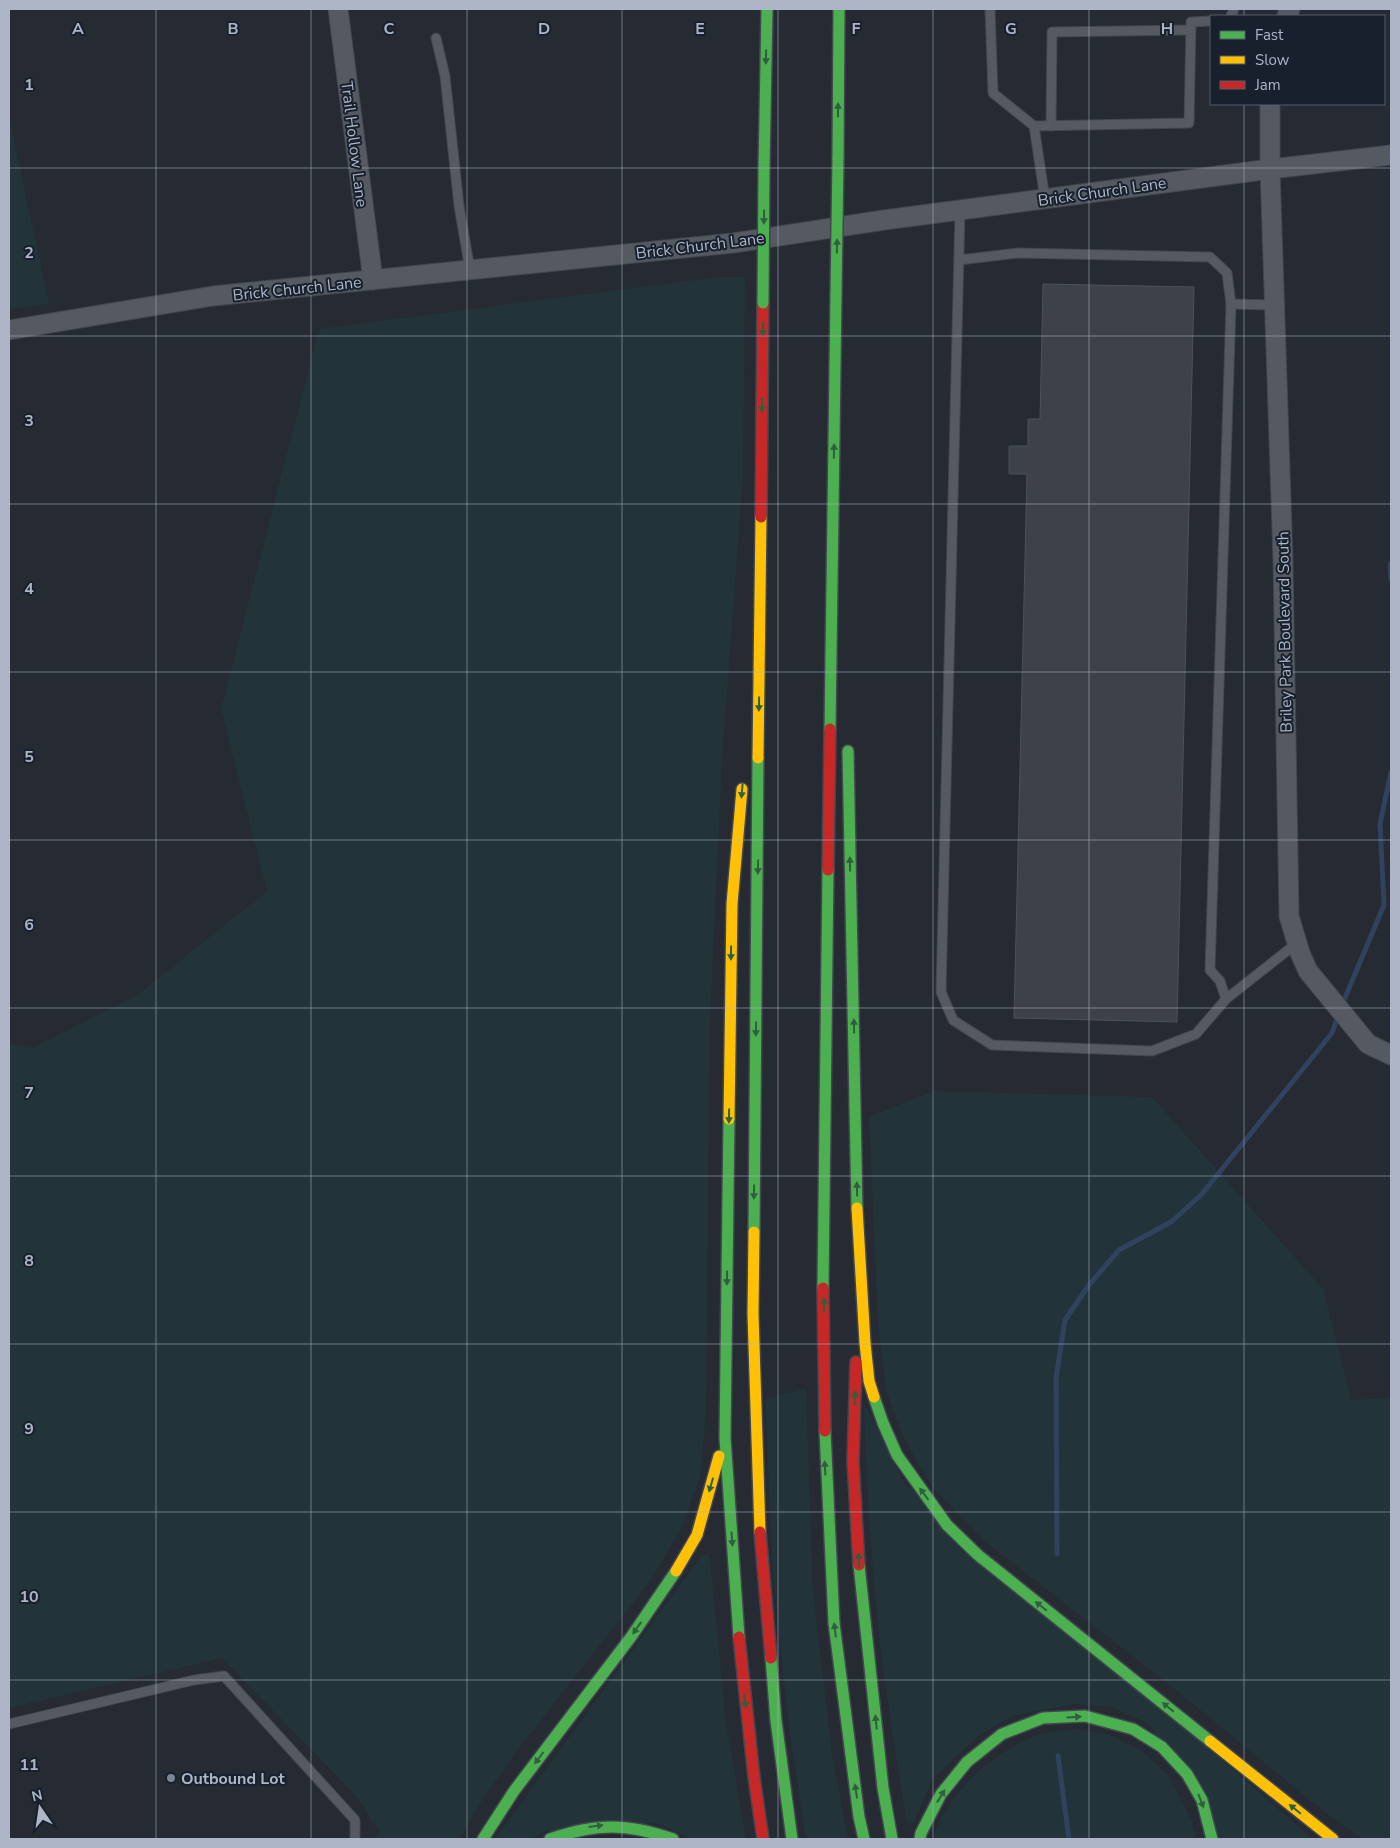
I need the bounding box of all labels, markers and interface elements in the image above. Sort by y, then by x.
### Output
legend [1210,15,1385,105]
text: A [72,18,84,40]
text: B [227,18,239,40]
text: C [384,18,395,40]
text: D [538,18,550,40]
text: E [695,18,705,40]
text: F [852,18,861,40]
text: G [1005,18,1017,40]
text: H [1161,18,1173,40]
text: Fast [1255,25,1284,45]
one-way arrow [762,50,770,66]
text: Slow [1255,50,1290,70]
text: 1 [24,74,34,96]
text: Jam [1254,75,1281,95]
street label: Trail Hollow Lane [335,80,373,208]
one-way arrow [834,102,842,118]
street label: Brick Church Lane [1036,172,1168,212]
one-way arrow [760,210,768,226]
street label: Brick Church Lane [634,227,766,265]
one-way arrow [833,237,841,253]
text: 2 [24,242,34,264]
street label: Brick Church Lane [231,271,363,307]
one-way arrow [759,321,767,337]
one-way arrow [758,397,766,413]
text: 3 [24,410,34,432]
one-way arrow [830,442,838,458]
street label: Briley Park Boulevard South [1272,531,1298,733]
text: 4 [24,578,34,600]
one-way arrow [755,697,763,713]
text: 5 [24,746,34,768]
one-way arrow [737,783,745,799]
one-way arrow [846,856,854,872]
one-way arrow [754,859,762,875]
text: 6 [24,914,34,936]
one-way arrow [727,945,735,961]
one-way arrow [849,1018,857,1034]
one-way arrow [752,1022,760,1038]
text: 7 [24,1082,34,1104]
one-way arrow [725,1108,733,1124]
one-way arrow [853,1181,861,1197]
one-way arrow [750,1184,758,1200]
text: 8 [24,1250,34,1272]
one-way arrow [723,1270,731,1286]
one-way arrow [820,1297,828,1313]
one-way arrow [851,1390,859,1406]
text: 9 [24,1418,34,1440]
one-way arrow [821,1460,829,1476]
one-way arrow [707,1477,715,1493]
one-way arrow [918,1488,929,1501]
one-way arrow [728,1531,736,1547]
one-way arrow [855,1552,863,1568]
text: 10 [19,1586,39,1608]
one-way arrow [1035,1600,1048,1611]
one-way arrow [632,1621,642,1635]
one-way arrow [830,1622,838,1638]
one-way arrow [741,1693,749,1709]
one-way arrow [1162,1702,1175,1713]
one-way arrow [1066,1712,1082,1720]
one-way arrow [872,1713,880,1729]
one-way arrow [534,1751,545,1764]
text: 11 [19,1754,39,1776]
place label: Outbound Lot [181,1768,285,1790]
marker: Outbound Lot [165,1772,177,1784]
north arrow [15,1783,65,1833]
one-way arrow [852,1783,860,1799]
text: N [30,1785,44,1806]
one-way arrow [937,1789,946,1802]
one-way arrow [1197,1794,1205,1809]
one-way arrow [1289,1803,1302,1814]
one-way arrow [589,1822,605,1830]

